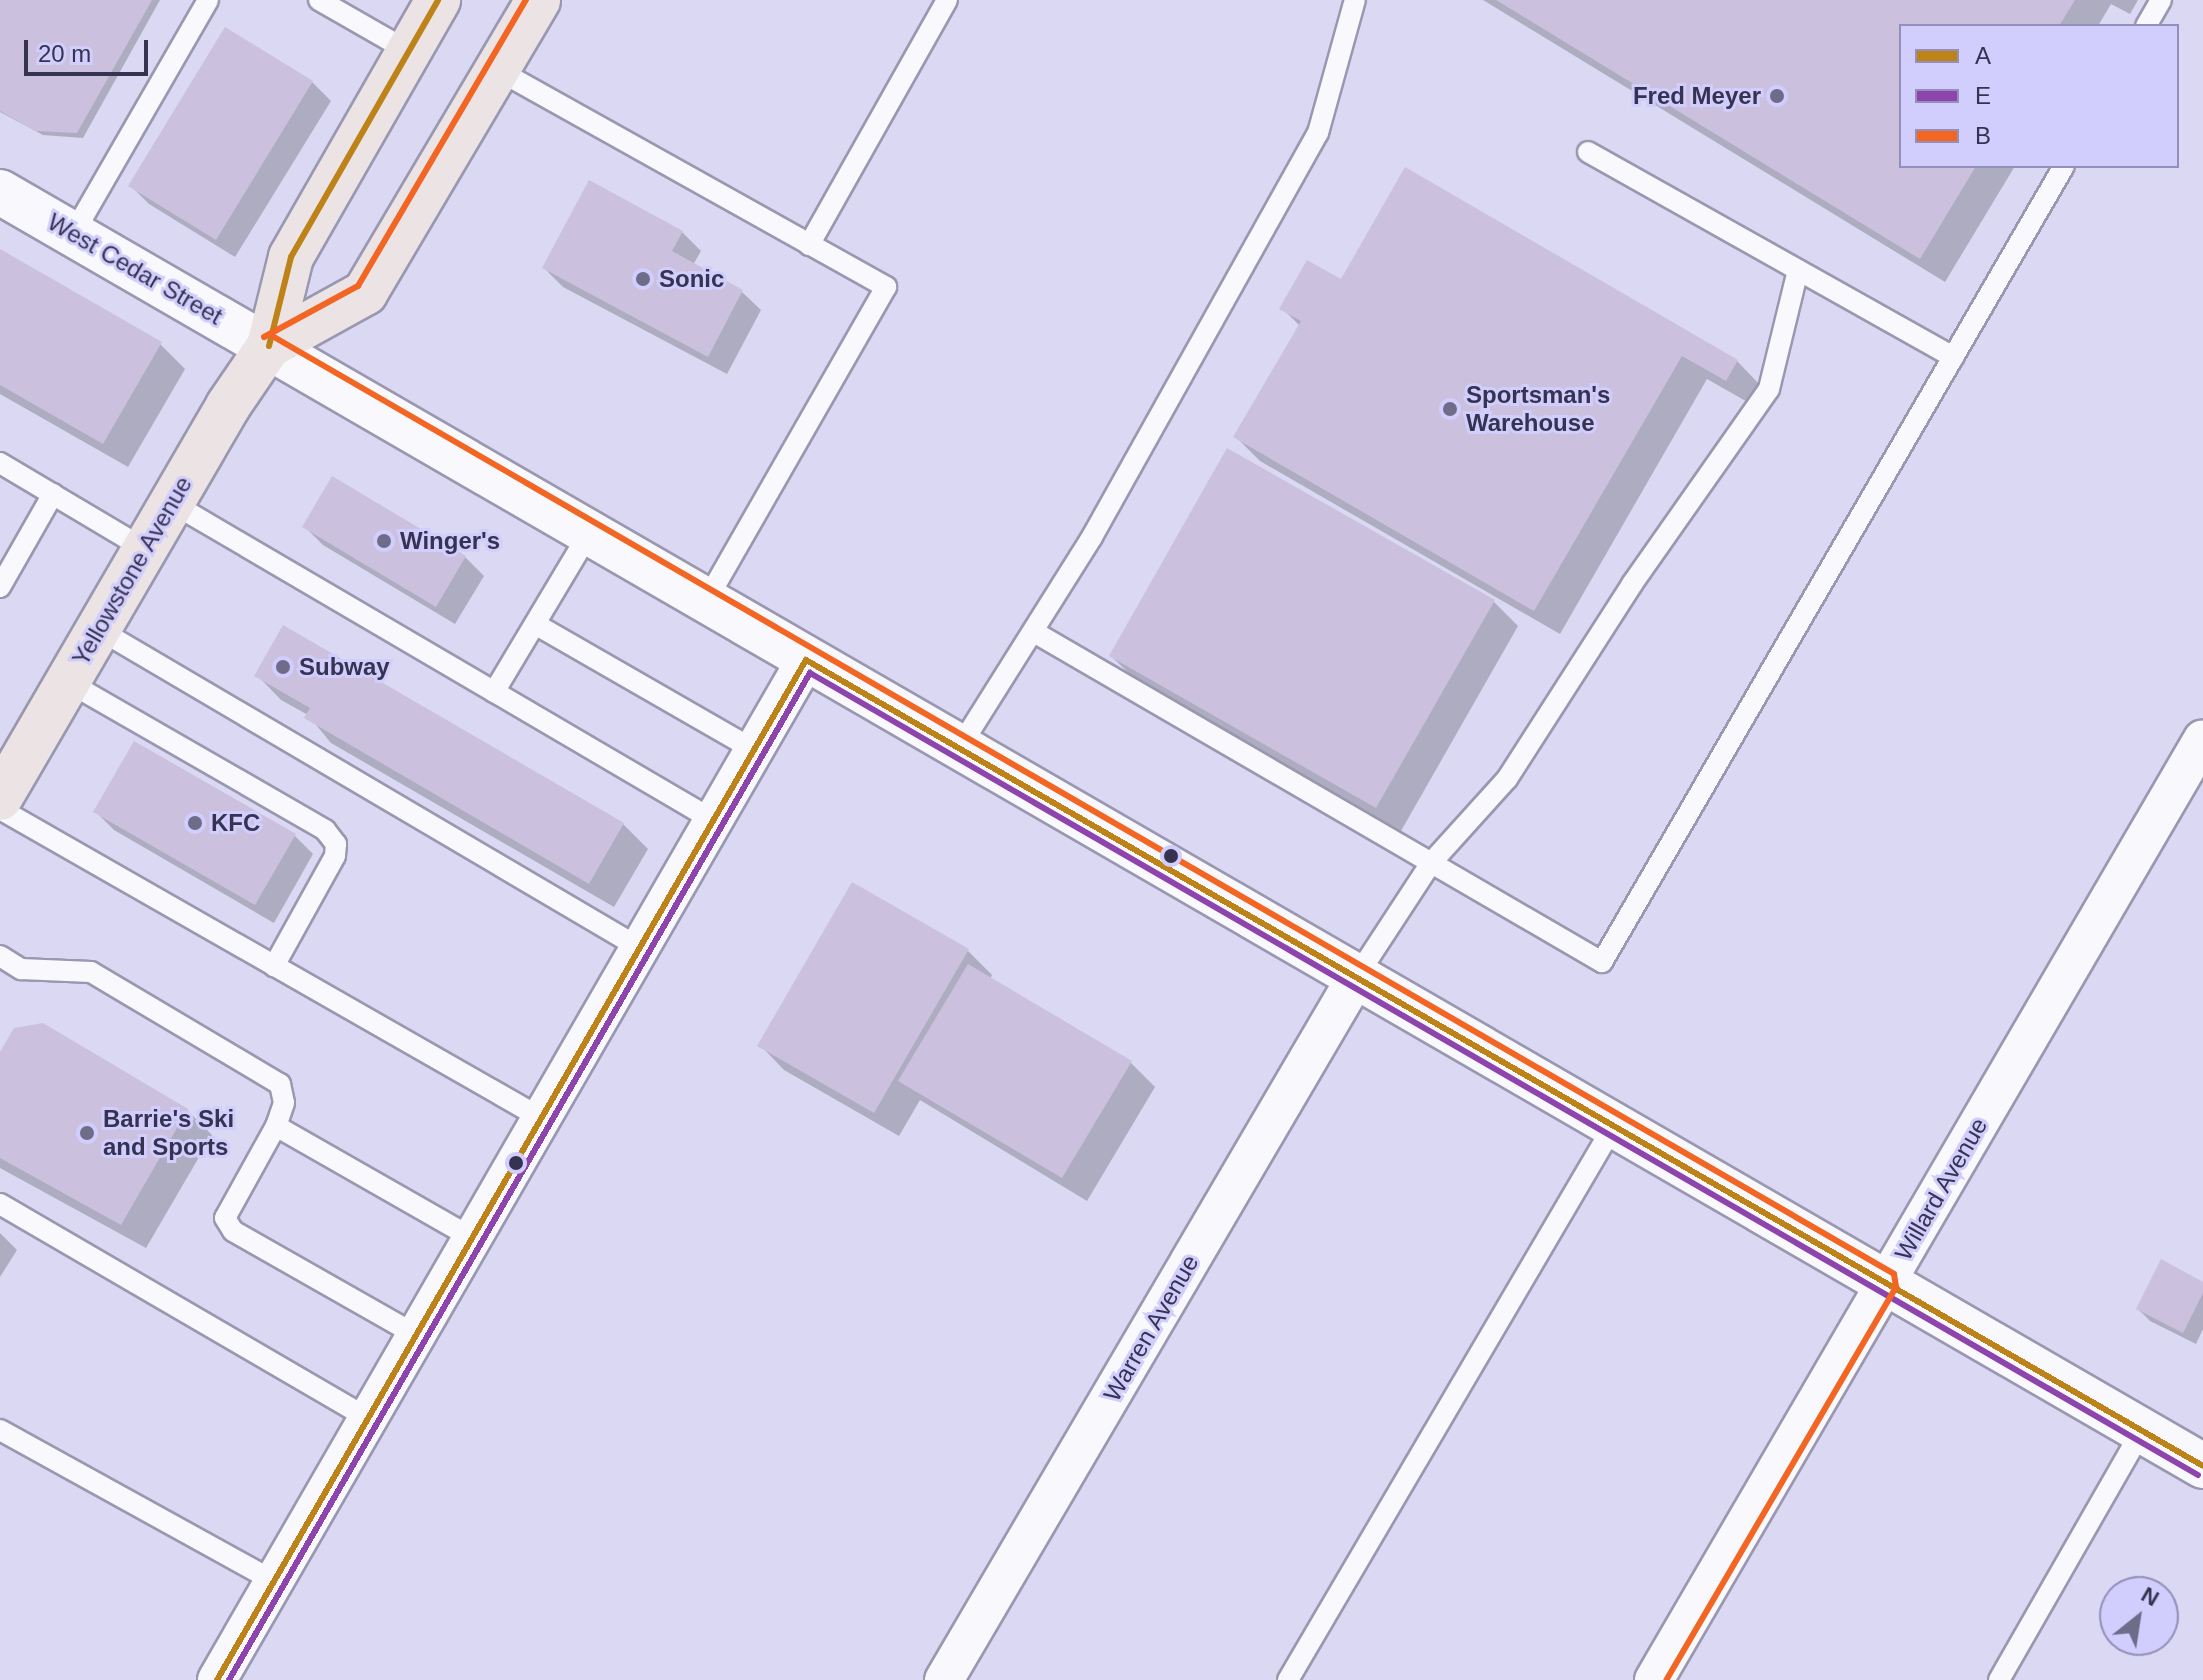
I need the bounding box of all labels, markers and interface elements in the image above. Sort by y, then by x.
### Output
scale bar [28,24,152,74]
legend [1899,24,2179,168]
text: 20 m [38,40,91,67]
text: A [1975,42,1991,69]
place label: Fred Meyer [1633,82,1761,110]
text: E [1975,82,1991,109]
marker: Fred Meyer [1768,87,1786,105]
text: B [1975,122,1991,149]
street label: West Cedar Street [43,207,227,331]
place label: Sonic [659,265,724,293]
marker: Sonic [634,270,652,288]
place label: Sportsman's Warehouse [1466,381,1610,437]
marker: Sportsman's Warehouse [1441,400,1459,418]
street label: Yellowstone Avenue [66,471,198,671]
place label: Winger's [400,527,500,555]
marker: Winger's [375,532,393,550]
place label: Subway [299,653,390,681]
marker: Subway [274,658,292,676]
place label: KFC [211,809,260,837]
marker: KFC [186,814,204,832]
unlabelled marker [1163,848,1179,864]
place label: Barrie's Ski and Sports [103,1105,234,1161]
street label: Willard Avenue [1888,1112,1994,1266]
marker: Barrie's Ski and Sports [78,1124,96,1142]
unlabelled marker [508,1155,524,1171]
street label: Warren Avenue [1097,1249,1205,1407]
north arrow [2099,1576,2179,1656]
text: N [2137,1582,2163,1611]

